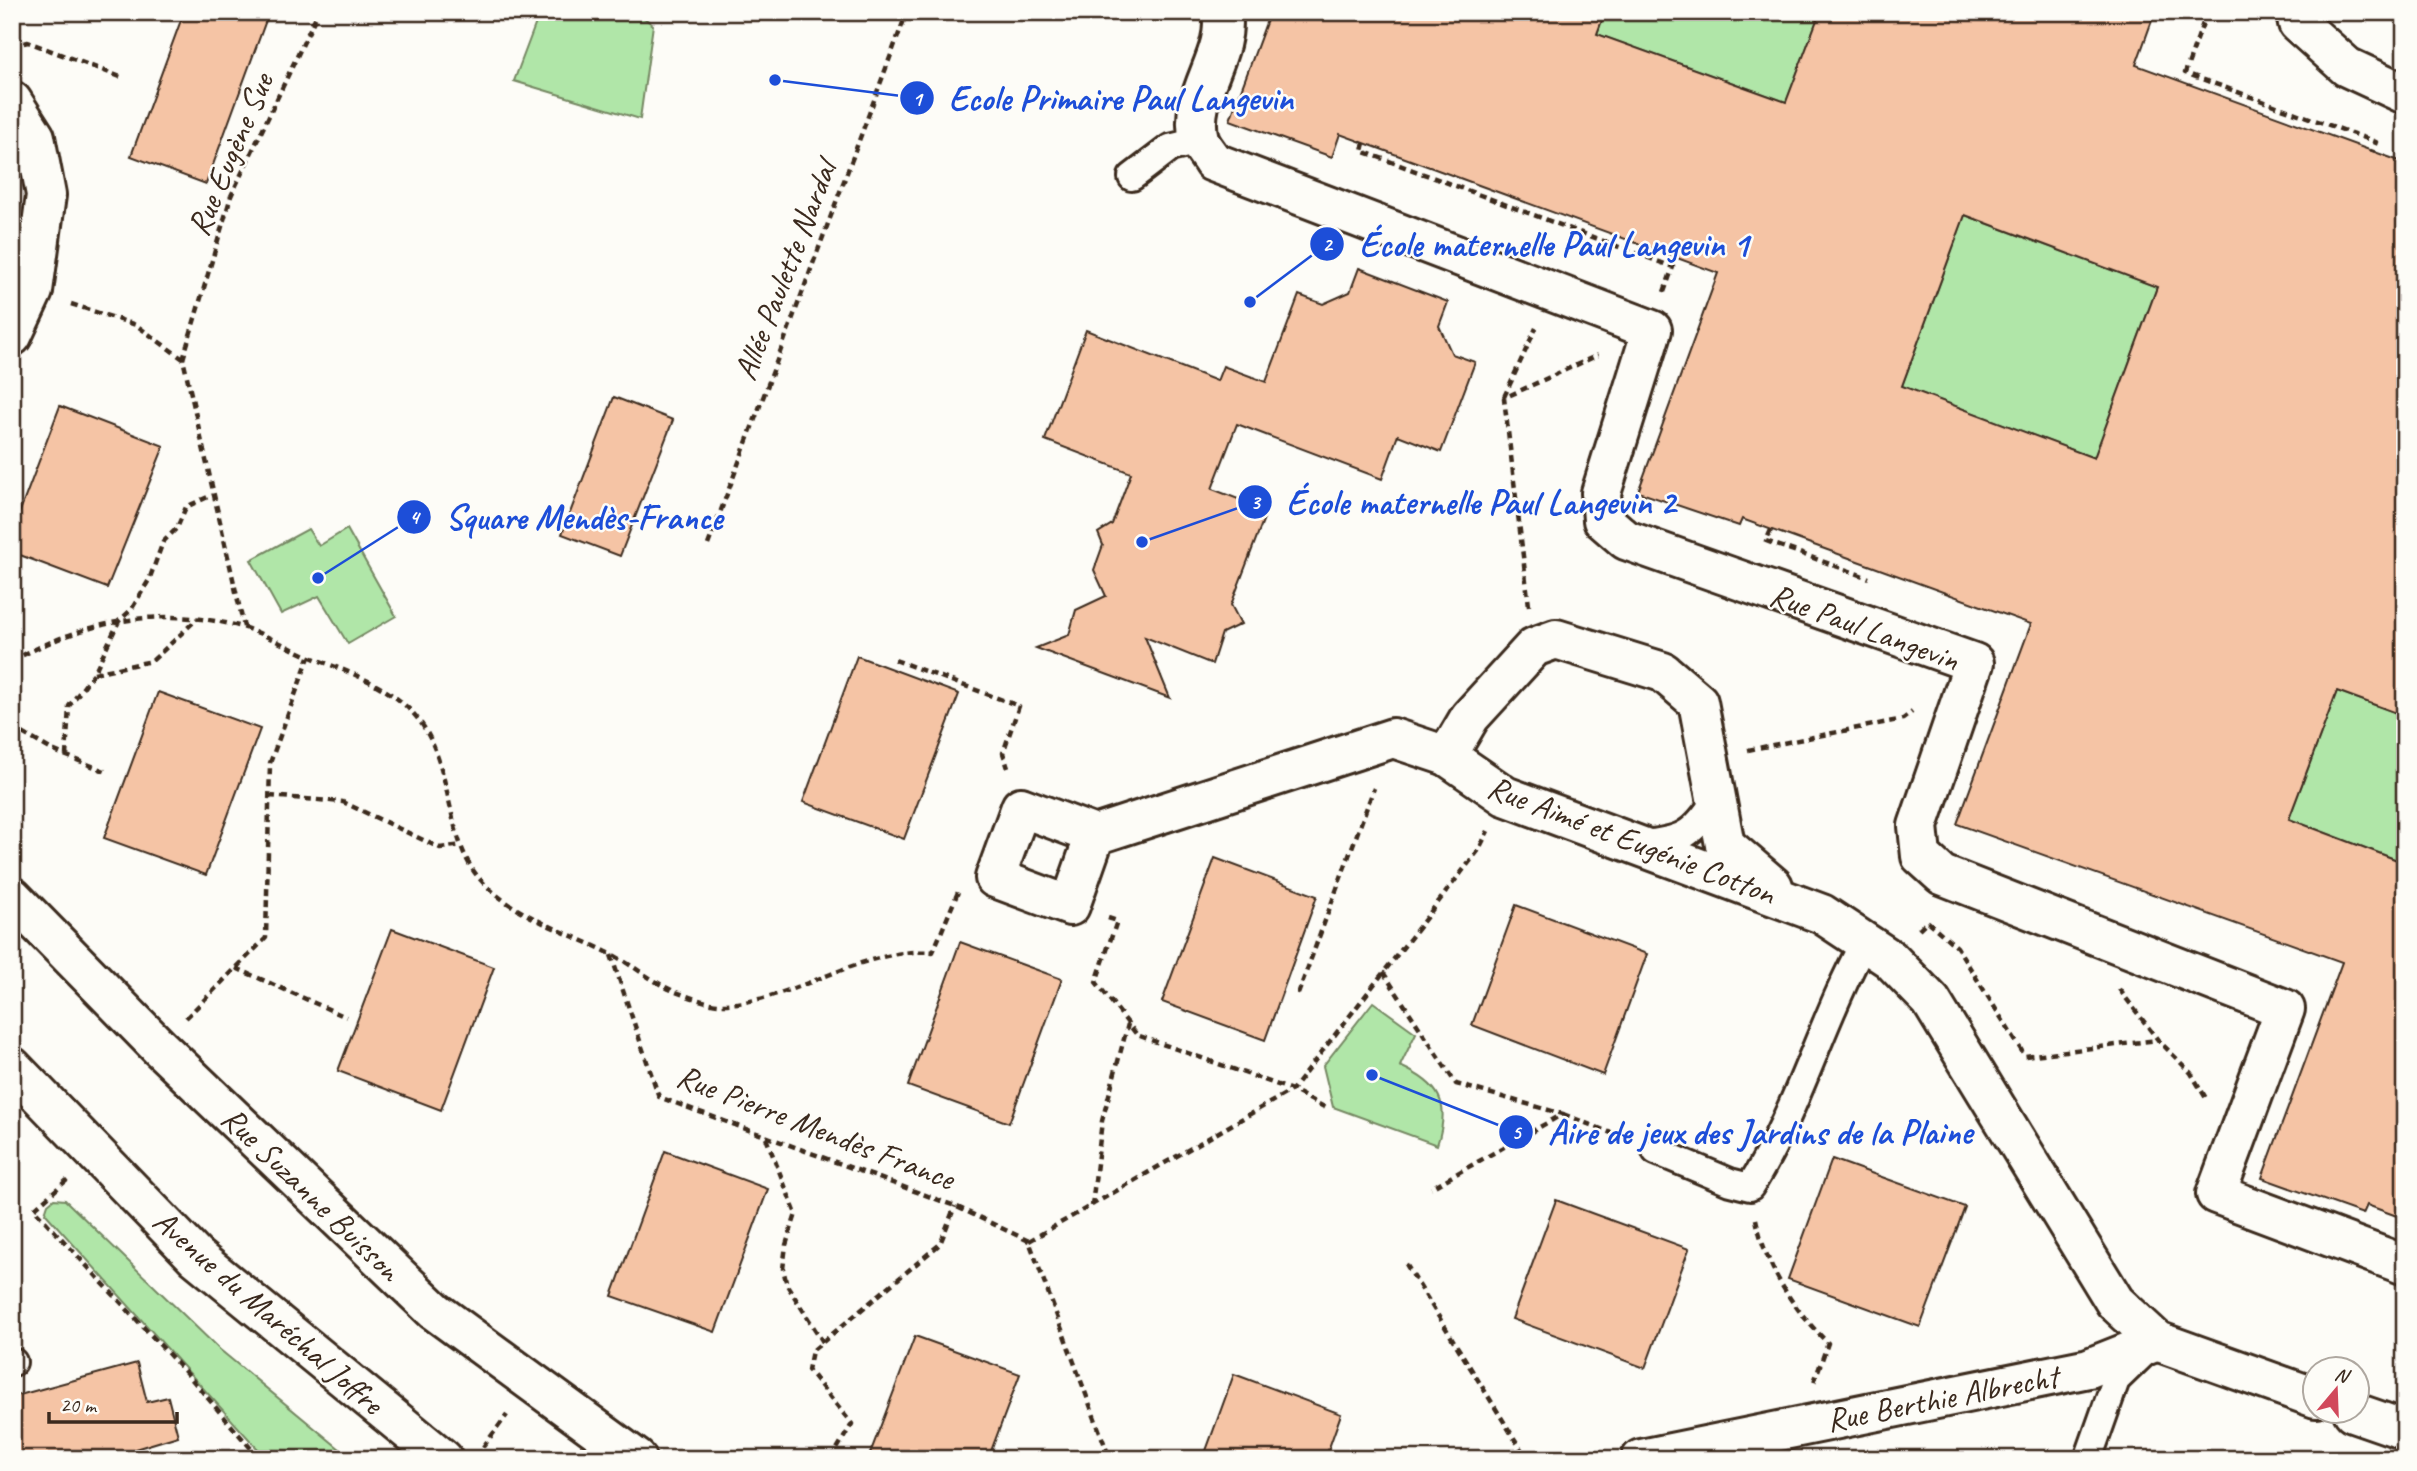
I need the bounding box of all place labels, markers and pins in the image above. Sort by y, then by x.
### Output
callout: Ecole Primaire Paul Langevin [899,70,1308,126]
callout: École maternelle Paul Langevin 1 [1310,216,1763,272]
callout: École maternelle Paul Langevin 2 [1237,474,1691,530]
callout: Square Mendès-France [396,489,736,545]
callout: Aire de jeux des Jardins de la Plaine [1499,1104,1987,1160]

